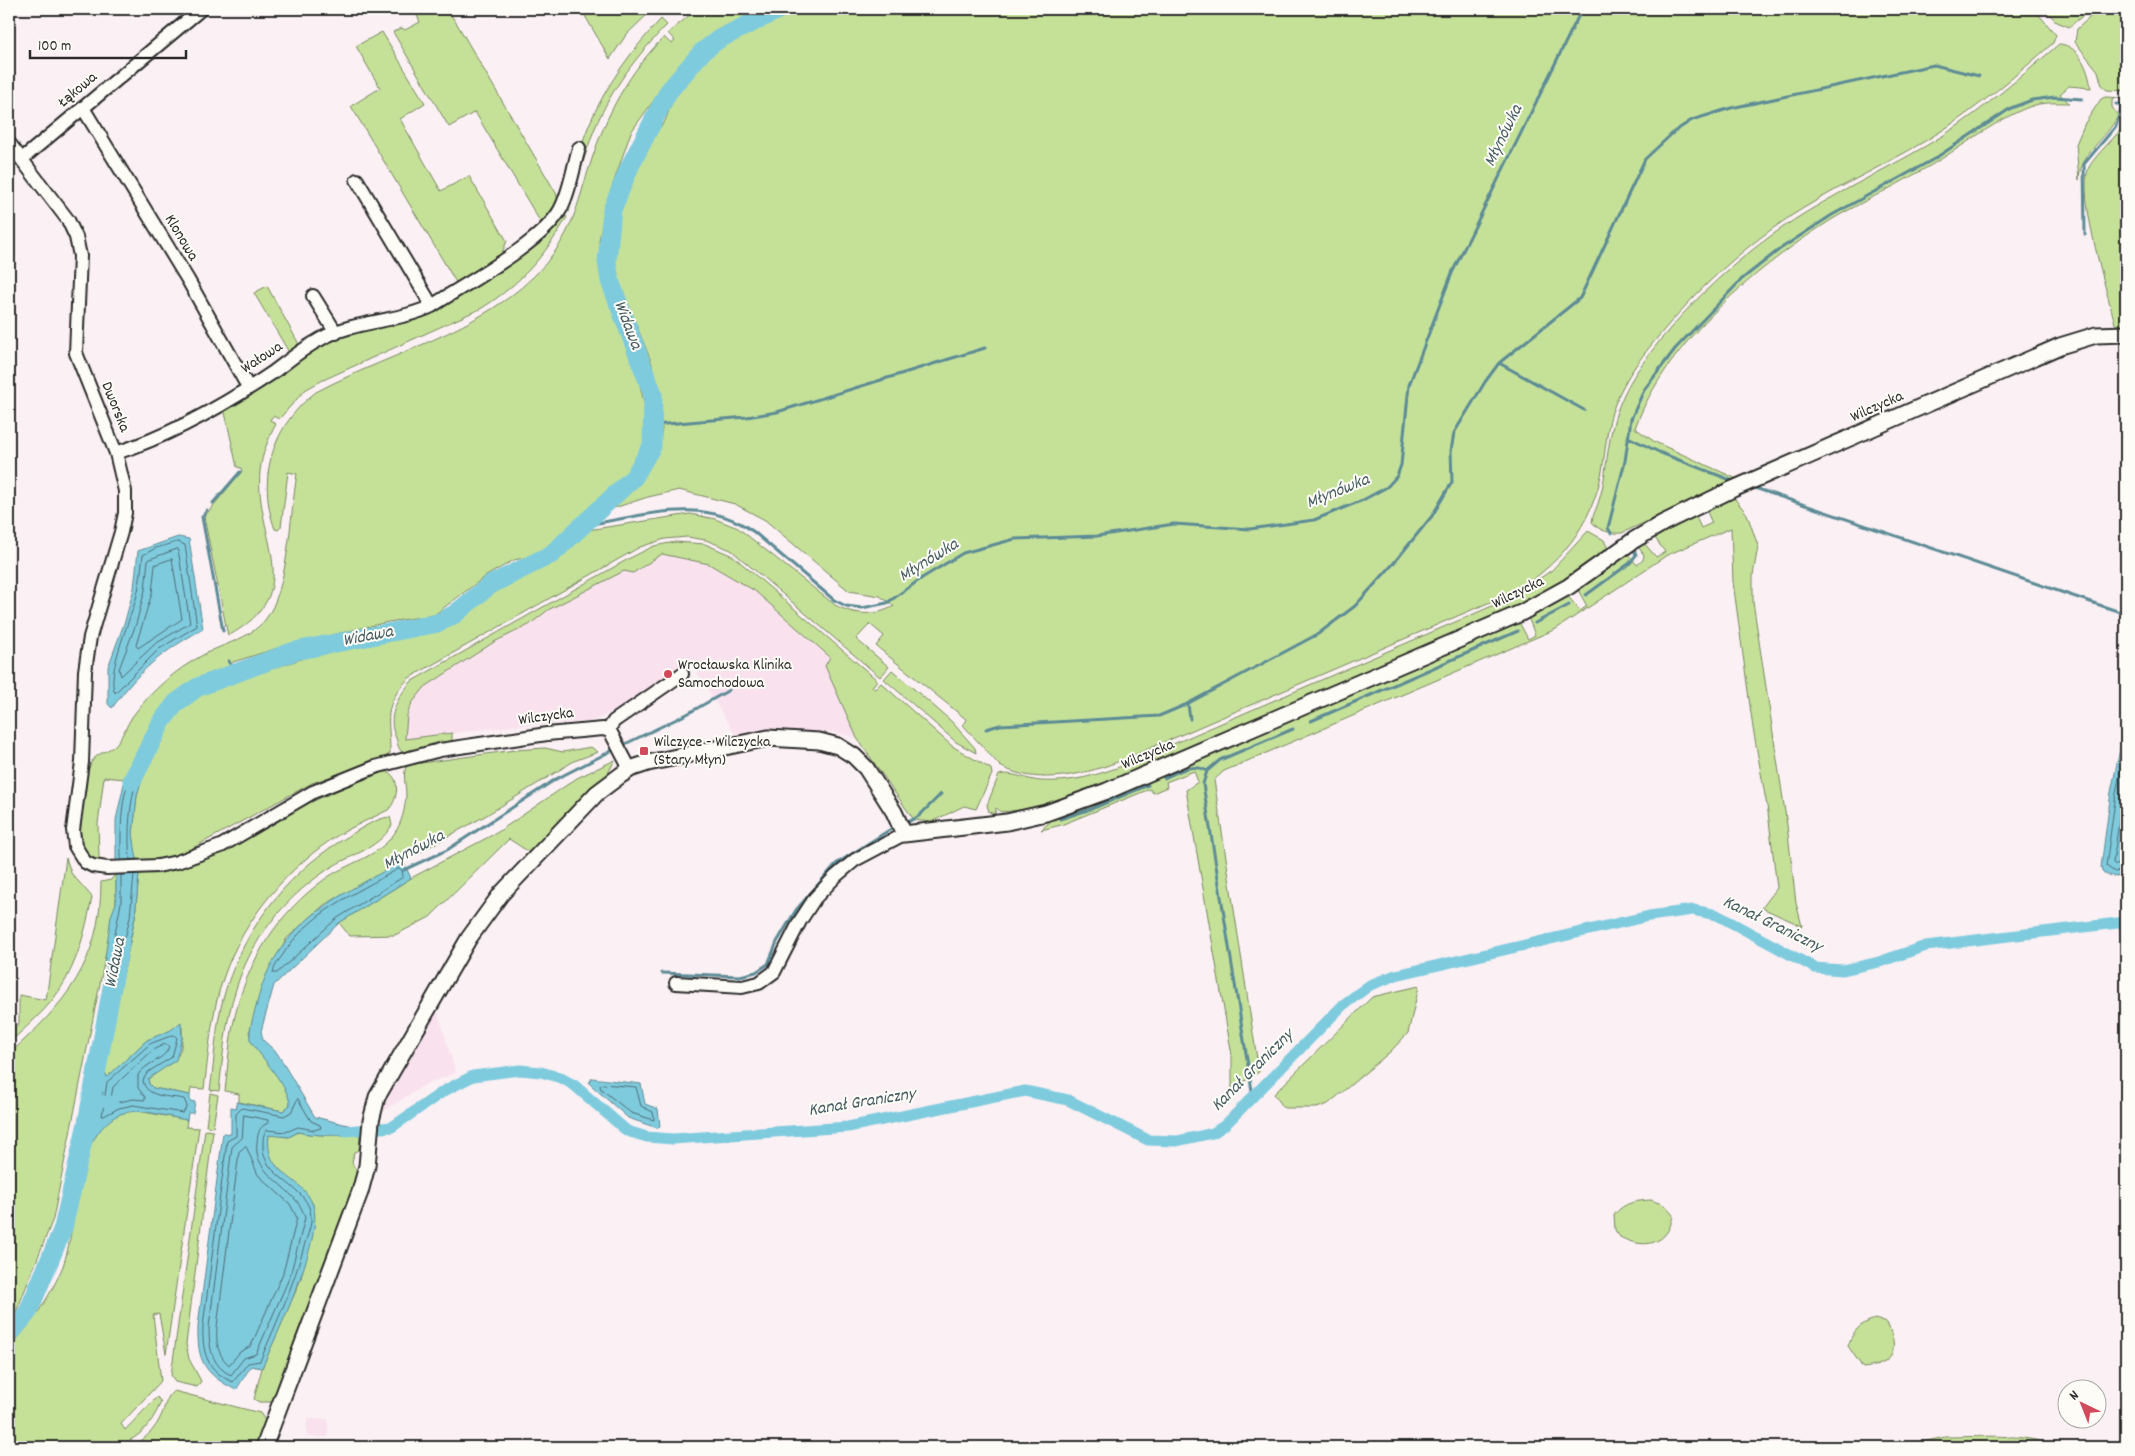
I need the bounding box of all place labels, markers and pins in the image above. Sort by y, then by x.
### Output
place label: Wrocławska Klinika Samochodowa [678,654,792,695]
marker: Wrocławska Klinika Samochodowa [662,668,674,680]
place label: Wilczyce - Wilczycka (Stary Młyn) [654,731,771,772]
marker: Wilczyce - Wilczycka (Stary Młyn) [638,745,650,757]

